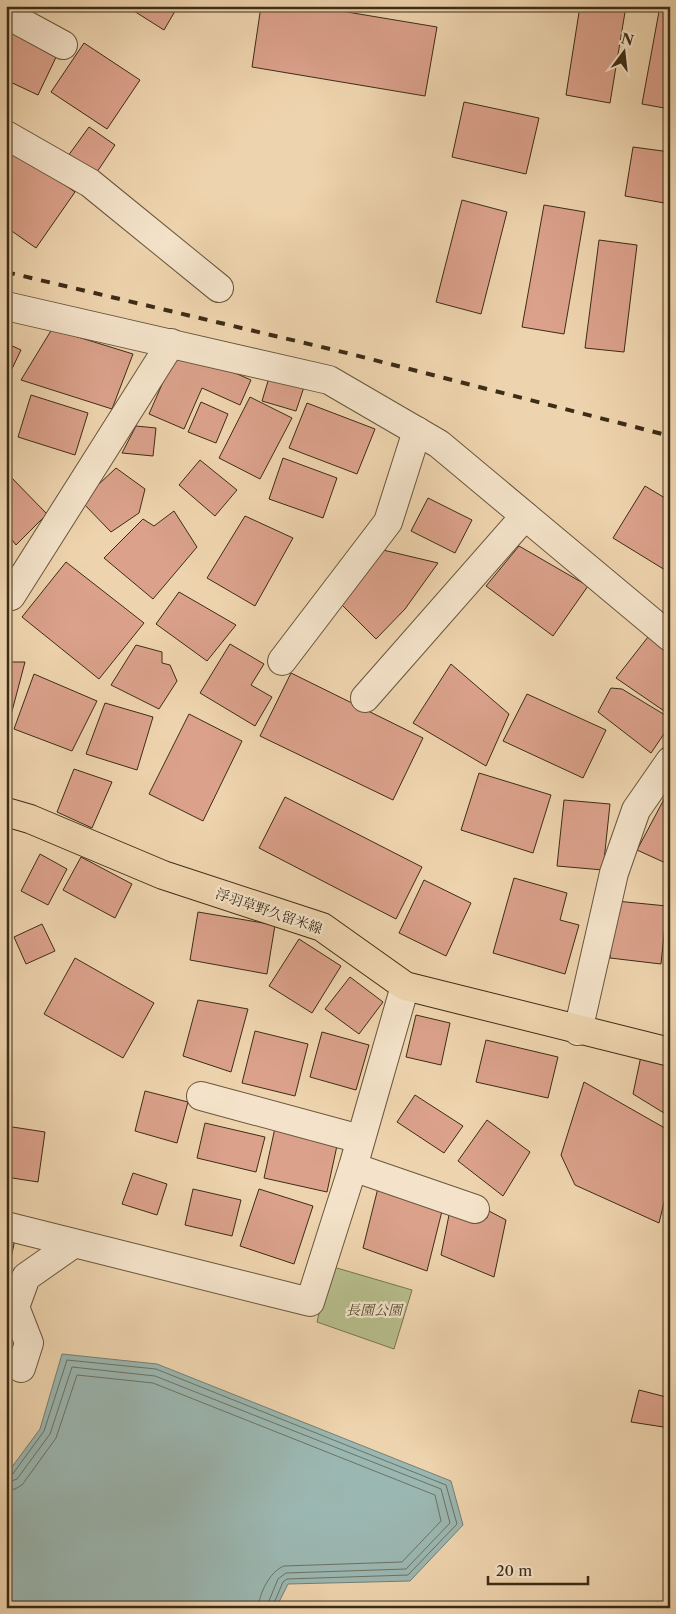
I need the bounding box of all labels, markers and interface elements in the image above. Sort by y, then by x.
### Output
north arrow [598,28,648,78]
text: N [619,29,636,50]
street label: 浮羽草野久留米線 [213,884,325,938]
park label: 長園公園 [346,1301,404,1319]
scale bar [488,1554,588,1586]
text: 20 m [496,1561,532,1580]

